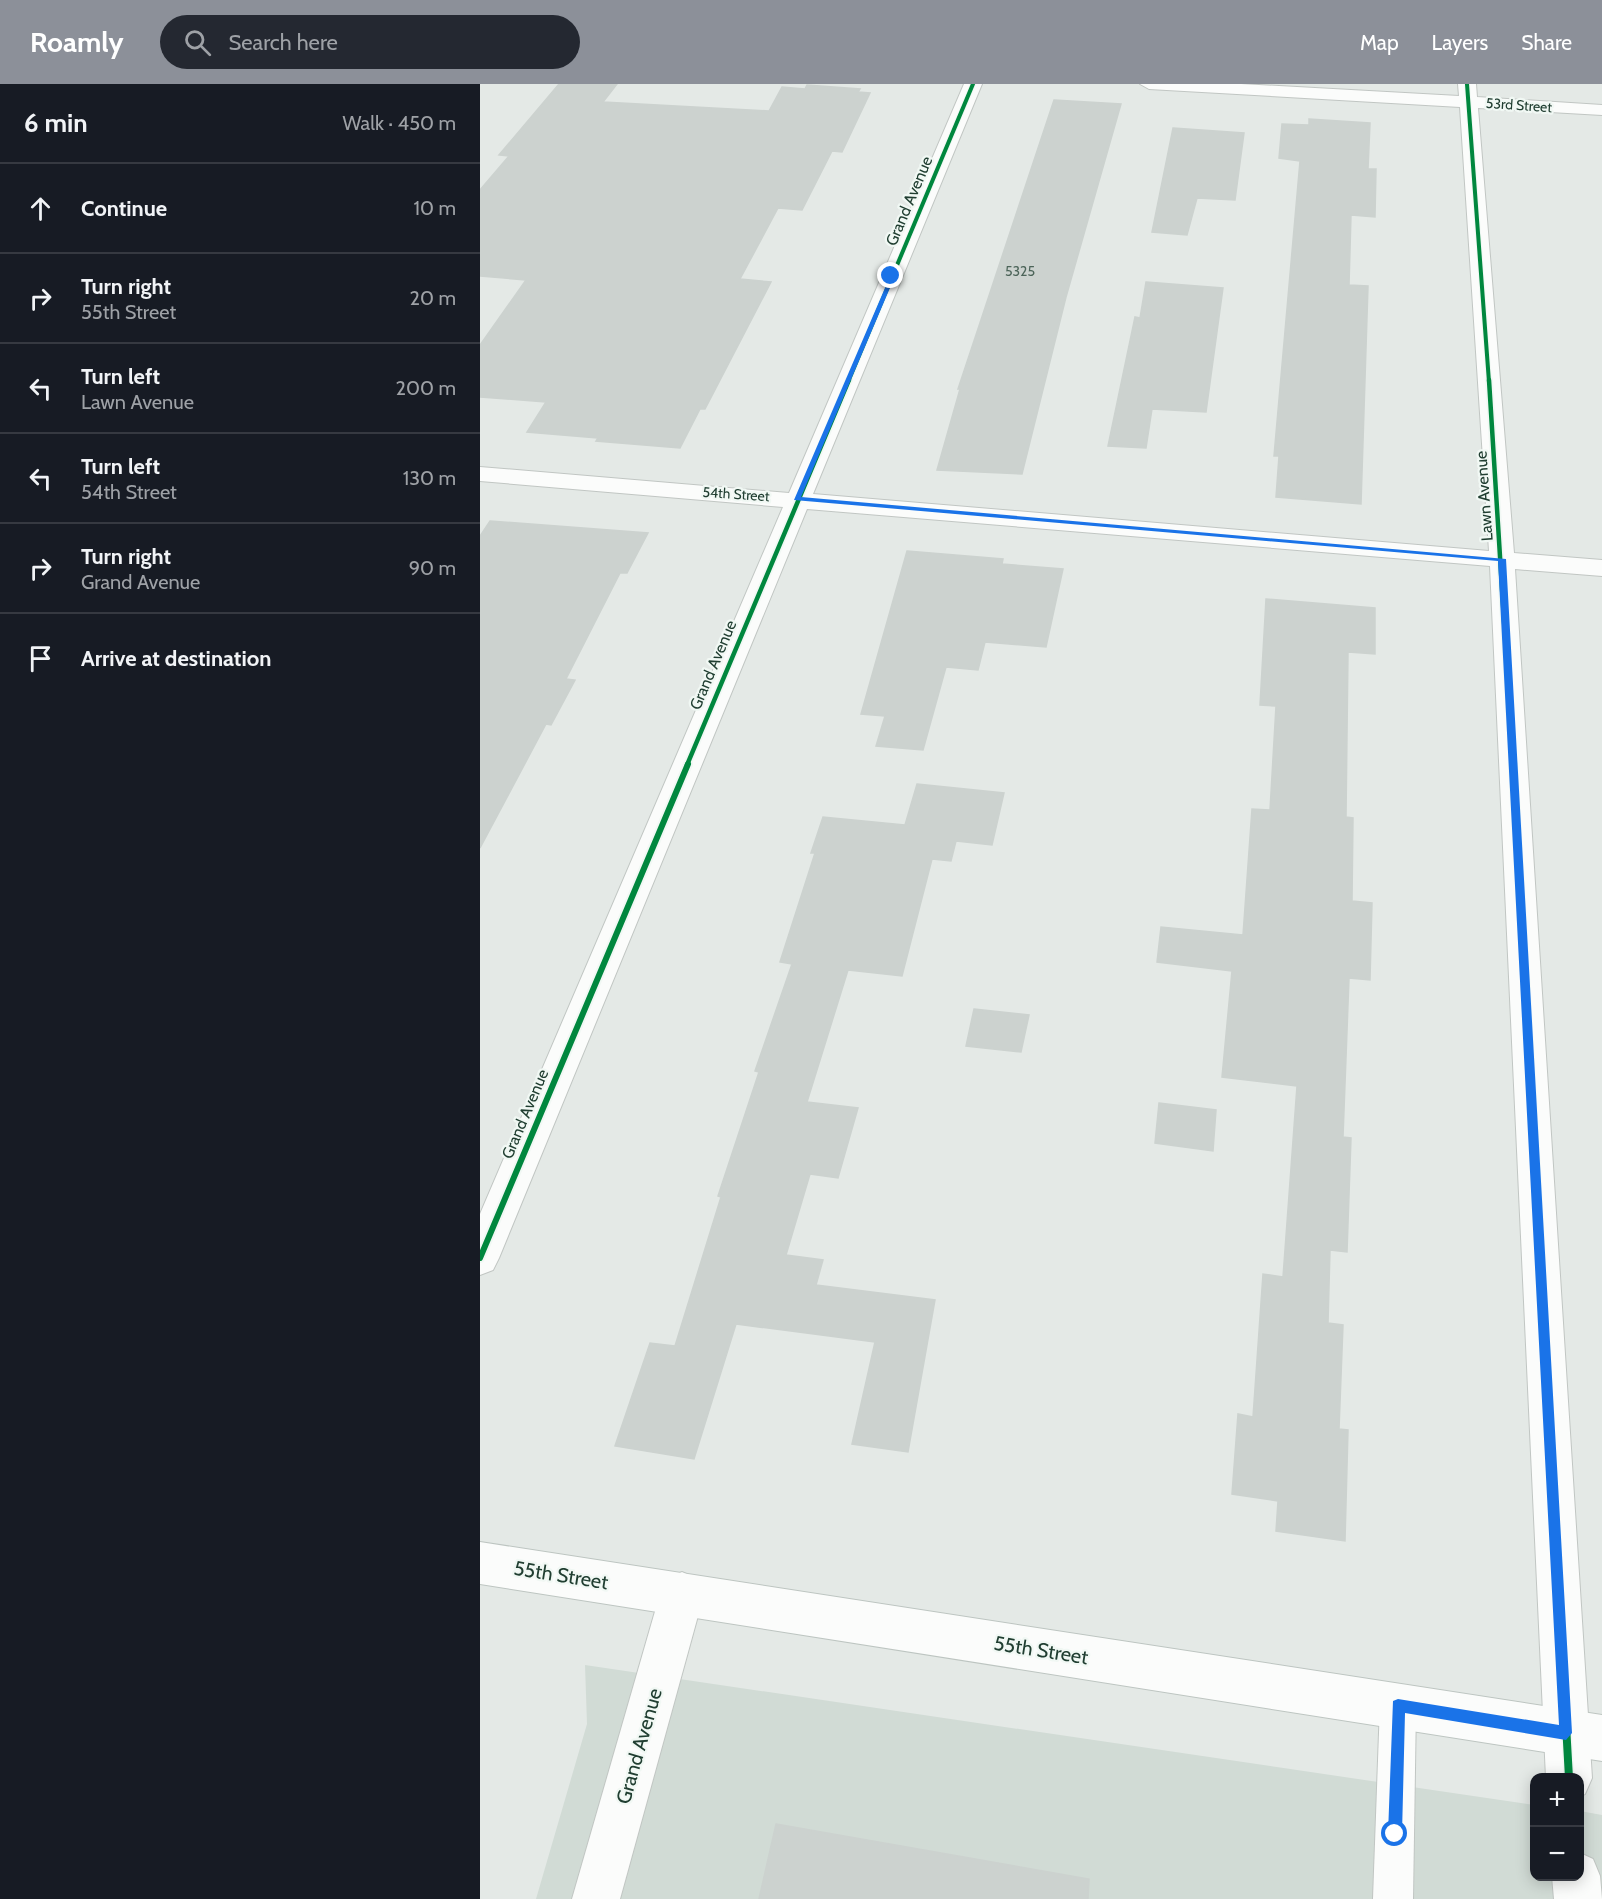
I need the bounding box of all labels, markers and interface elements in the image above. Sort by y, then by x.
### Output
search box [160,15,580,69]
text: Roamly [30,25,124,59]
icon: search [181,26,214,59]
text: Search here [229,29,338,56]
text: Map [1360,30,1399,55]
text: Layers [1432,30,1488,55]
text: Share [1521,30,1572,55]
street label: 53rd Street [1485,94,1553,116]
text: 6 min [24,107,88,139]
text: Walk · 450 m [342,111,456,135]
street label: Grand Avenue [882,153,936,249]
icon: ahead [24,192,57,225]
text: Continue [81,195,167,222]
text: 10 m [413,196,456,220]
route end [877,262,903,288]
house number: 5325 [1005,262,1035,280]
text: Turn right [81,273,171,300]
icon: right [24,282,57,315]
text: 20 m [410,286,456,310]
text: 55th Street [81,300,176,324]
text: Turn left [81,363,160,390]
icon: left [24,372,57,405]
text: 200 m [396,376,456,400]
text: Lawn Avenue [81,390,194,414]
street label: Lawn Avenue [1471,450,1497,542]
text: Turn left [81,453,160,480]
icon: left [24,462,57,495]
text: 130 m [403,466,456,490]
text: 54th Street [81,480,177,504]
street label: 54th Street [702,483,770,505]
text: Turn right [81,543,171,570]
icon: right [24,552,57,585]
text: 90 m [409,556,456,580]
text: Grand Avenue [81,570,200,594]
street label: Grand Avenue [686,617,740,713]
icon: arrive [24,642,57,675]
text: Arrive at destination [81,645,271,672]
street label: Grand Avenue [498,1066,552,1162]
street label: 55th Street [512,1556,610,1594]
street label: 55th Street [992,1631,1090,1669]
street label: Grand Avenue [611,1685,667,1807]
map controls [1530,1773,1584,1881]
button: + [1530,1773,1584,1827]
route start [1381,1820,1407,1846]
button: − [1530,1827,1584,1881]

